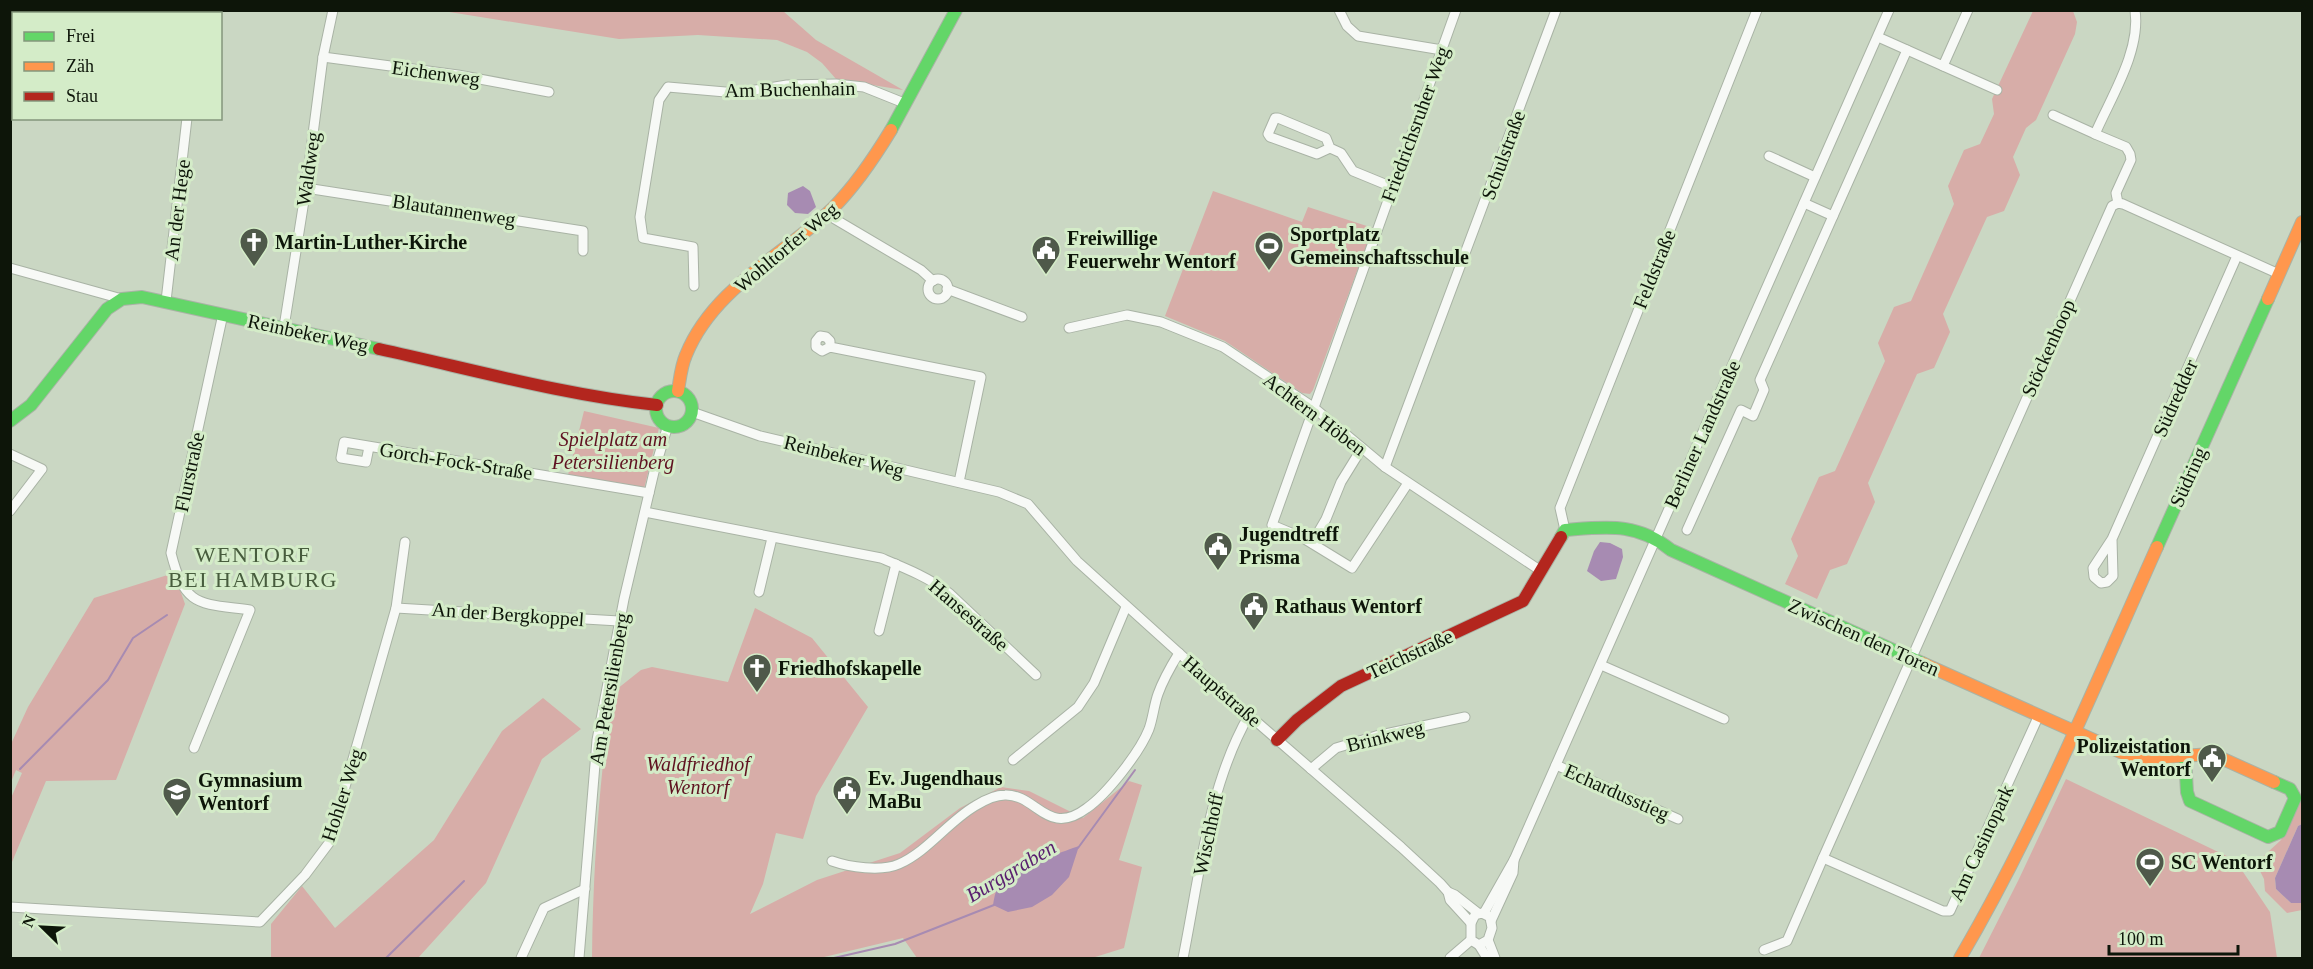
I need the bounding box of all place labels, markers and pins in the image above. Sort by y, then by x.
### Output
place label: Sportplatz Gemeinschaftsschule [1290,223,1469,268]
church icon: Martin-Luther-Kirche [238,226,270,268]
place label: Freiwillige Feuerwehr Wentorf [1067,227,1236,272]
sports icon: Sportplatz Gemeinschaftsschule [1253,230,1285,272]
place label: Martin-Luther-Kirche [275,231,467,253]
public building icon: Freiwillige Feuerwehr Wentorf [1030,234,1062,276]
place label: Jugendtreff Prisma [1239,523,1339,568]
public building icon: Jugendtreff Prisma [1202,530,1234,572]
public building icon: Rathaus Wentorf [1238,590,1270,632]
place label: Rathaus Wentorf [1275,595,1422,617]
church icon: Friedhofskapelle [741,652,773,694]
place label: Friedhofskapelle [778,657,921,680]
place label: Polizeistation Wentorf [2077,735,2191,780]
public building icon: Polizeistation Wentorf [2196,742,2228,784]
place label: Ev. Jugendhaus MaBu [868,767,1003,812]
place label: Gymnasium Wentorf [198,769,303,814]
public building icon: Ev. Jugendhaus MaBu [831,774,863,816]
school or university icon: Gymnasium Wentorf [161,776,193,818]
sports icon: SC Wentorf [2134,846,2166,888]
place label: SC Wentorf [2171,851,2273,873]

